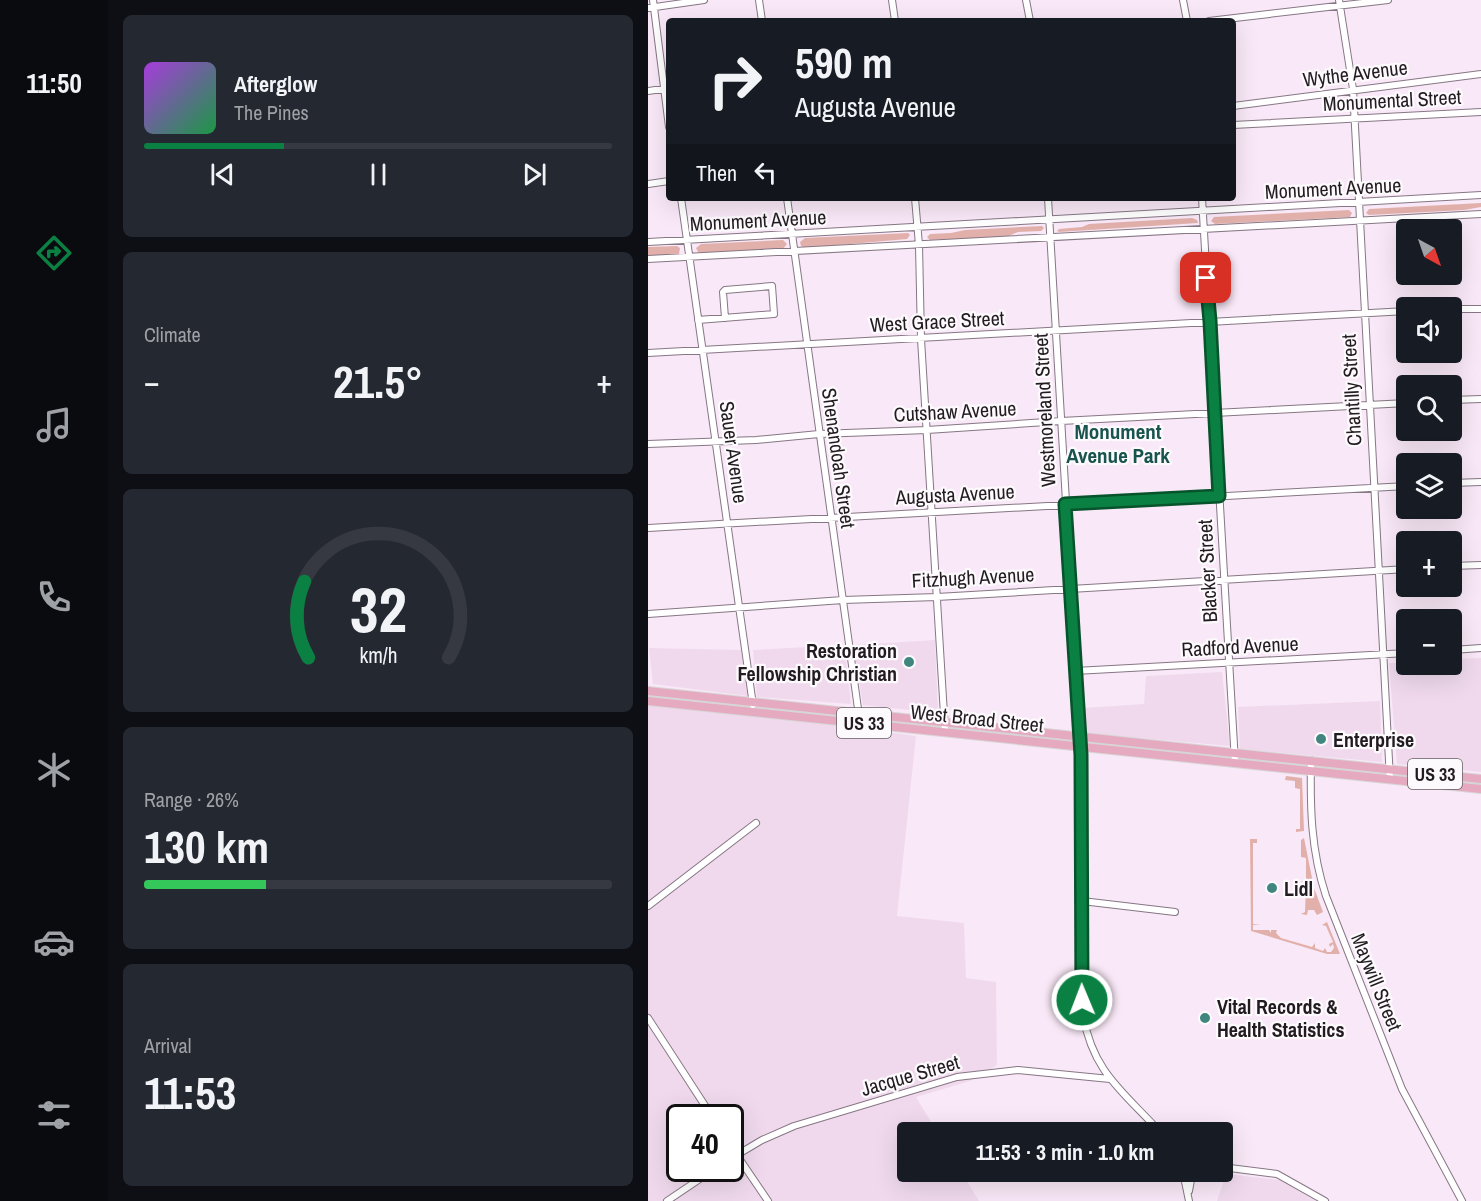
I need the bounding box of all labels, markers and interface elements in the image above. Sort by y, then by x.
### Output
text: 590 m [795,35,893,91]
icon: right [696,42,774,120]
street label: Wythe Avenue [1301,53,1409,93]
text: 11:50 [26,65,82,101]
text: Afterglow [234,69,317,99]
street label: Monumental Street [1322,83,1462,117]
text: Augusta Avenue [795,89,956,125]
text: The Pines [234,99,309,126]
icon: left [749,156,782,189]
icon: previous [206,158,239,191]
icon: pause [362,158,395,191]
icon: next [518,158,551,191]
text: Then [696,158,737,188]
street label: Monument Avenue [1264,171,1402,205]
street label: Monument Avenue [689,203,827,237]
north arrow [1396,219,1462,285]
map controls [1396,219,1462,675]
icon: directions [33,232,75,274]
pin [1180,252,1231,303]
icon: arrive [1189,261,1222,294]
button: sound [1396,297,1462,363]
street label: West Grace Street [869,304,1005,338]
text: Climate [144,321,201,348]
street label: Westmoreland Street [1026,332,1062,487]
street label: Chantilly Street [1335,333,1367,447]
text: 21.5° [333,351,423,412]
text: − [144,359,160,403]
text: + [596,359,612,403]
button: search [1396,375,1462,441]
street label: Shenandoah Street [816,386,862,530]
street label: Cutshaw Avenue [893,394,1017,428]
street label: Sauer Avenue [713,399,755,505]
icon: music [33,404,75,446]
district label: Monument Avenue Park [1066,417,1170,470]
button: layers [1396,453,1462,519]
street label: Augusta Avenue [894,477,1015,511]
street label: Blacker Street [1191,518,1223,623]
button: + [1396,531,1462,597]
street label: Fitzhugh Avenue [911,560,1035,594]
text: 32 [350,567,406,651]
icon: phone [33,576,75,618]
button: − [1396,609,1462,675]
street label: Radford Avenue [1181,629,1299,663]
place label: Restoration Fellowship Christian [737,637,897,687]
text: km/h [359,641,397,670]
marker: Restoration Fellowship Christian [902,655,916,669]
street label: West Broad Street [909,698,1045,738]
road number: US 33 [837,708,891,738]
place label: Enterprise [1333,726,1414,753]
marker: Enterprise [1314,732,1328,746]
icon: climate [33,749,75,791]
road number: US 33 [1408,759,1462,789]
text: Range · 26% [144,786,239,813]
text: 130 km [144,816,269,877]
place label: Lidl [1284,875,1313,902]
marker: Lidl [1265,881,1279,895]
icon: car [33,921,75,963]
street label: Maywill Street [1345,929,1409,1035]
position arrow [1050,968,1114,1032]
place label: Vital Records & Health Statistics [1217,993,1345,1043]
marker: Vital Records & Health Statistics [1198,1011,1212,1025]
text: Arrival [144,1032,191,1059]
street label: Jacque Street [858,1048,963,1102]
text: 11:53 [144,1062,236,1123]
icon: filters [33,1094,75,1136]
speed limit sign: 40 [666,1104,744,1182]
text: 11:53 · 3 min · 1.0 km [976,1137,1154,1167]

